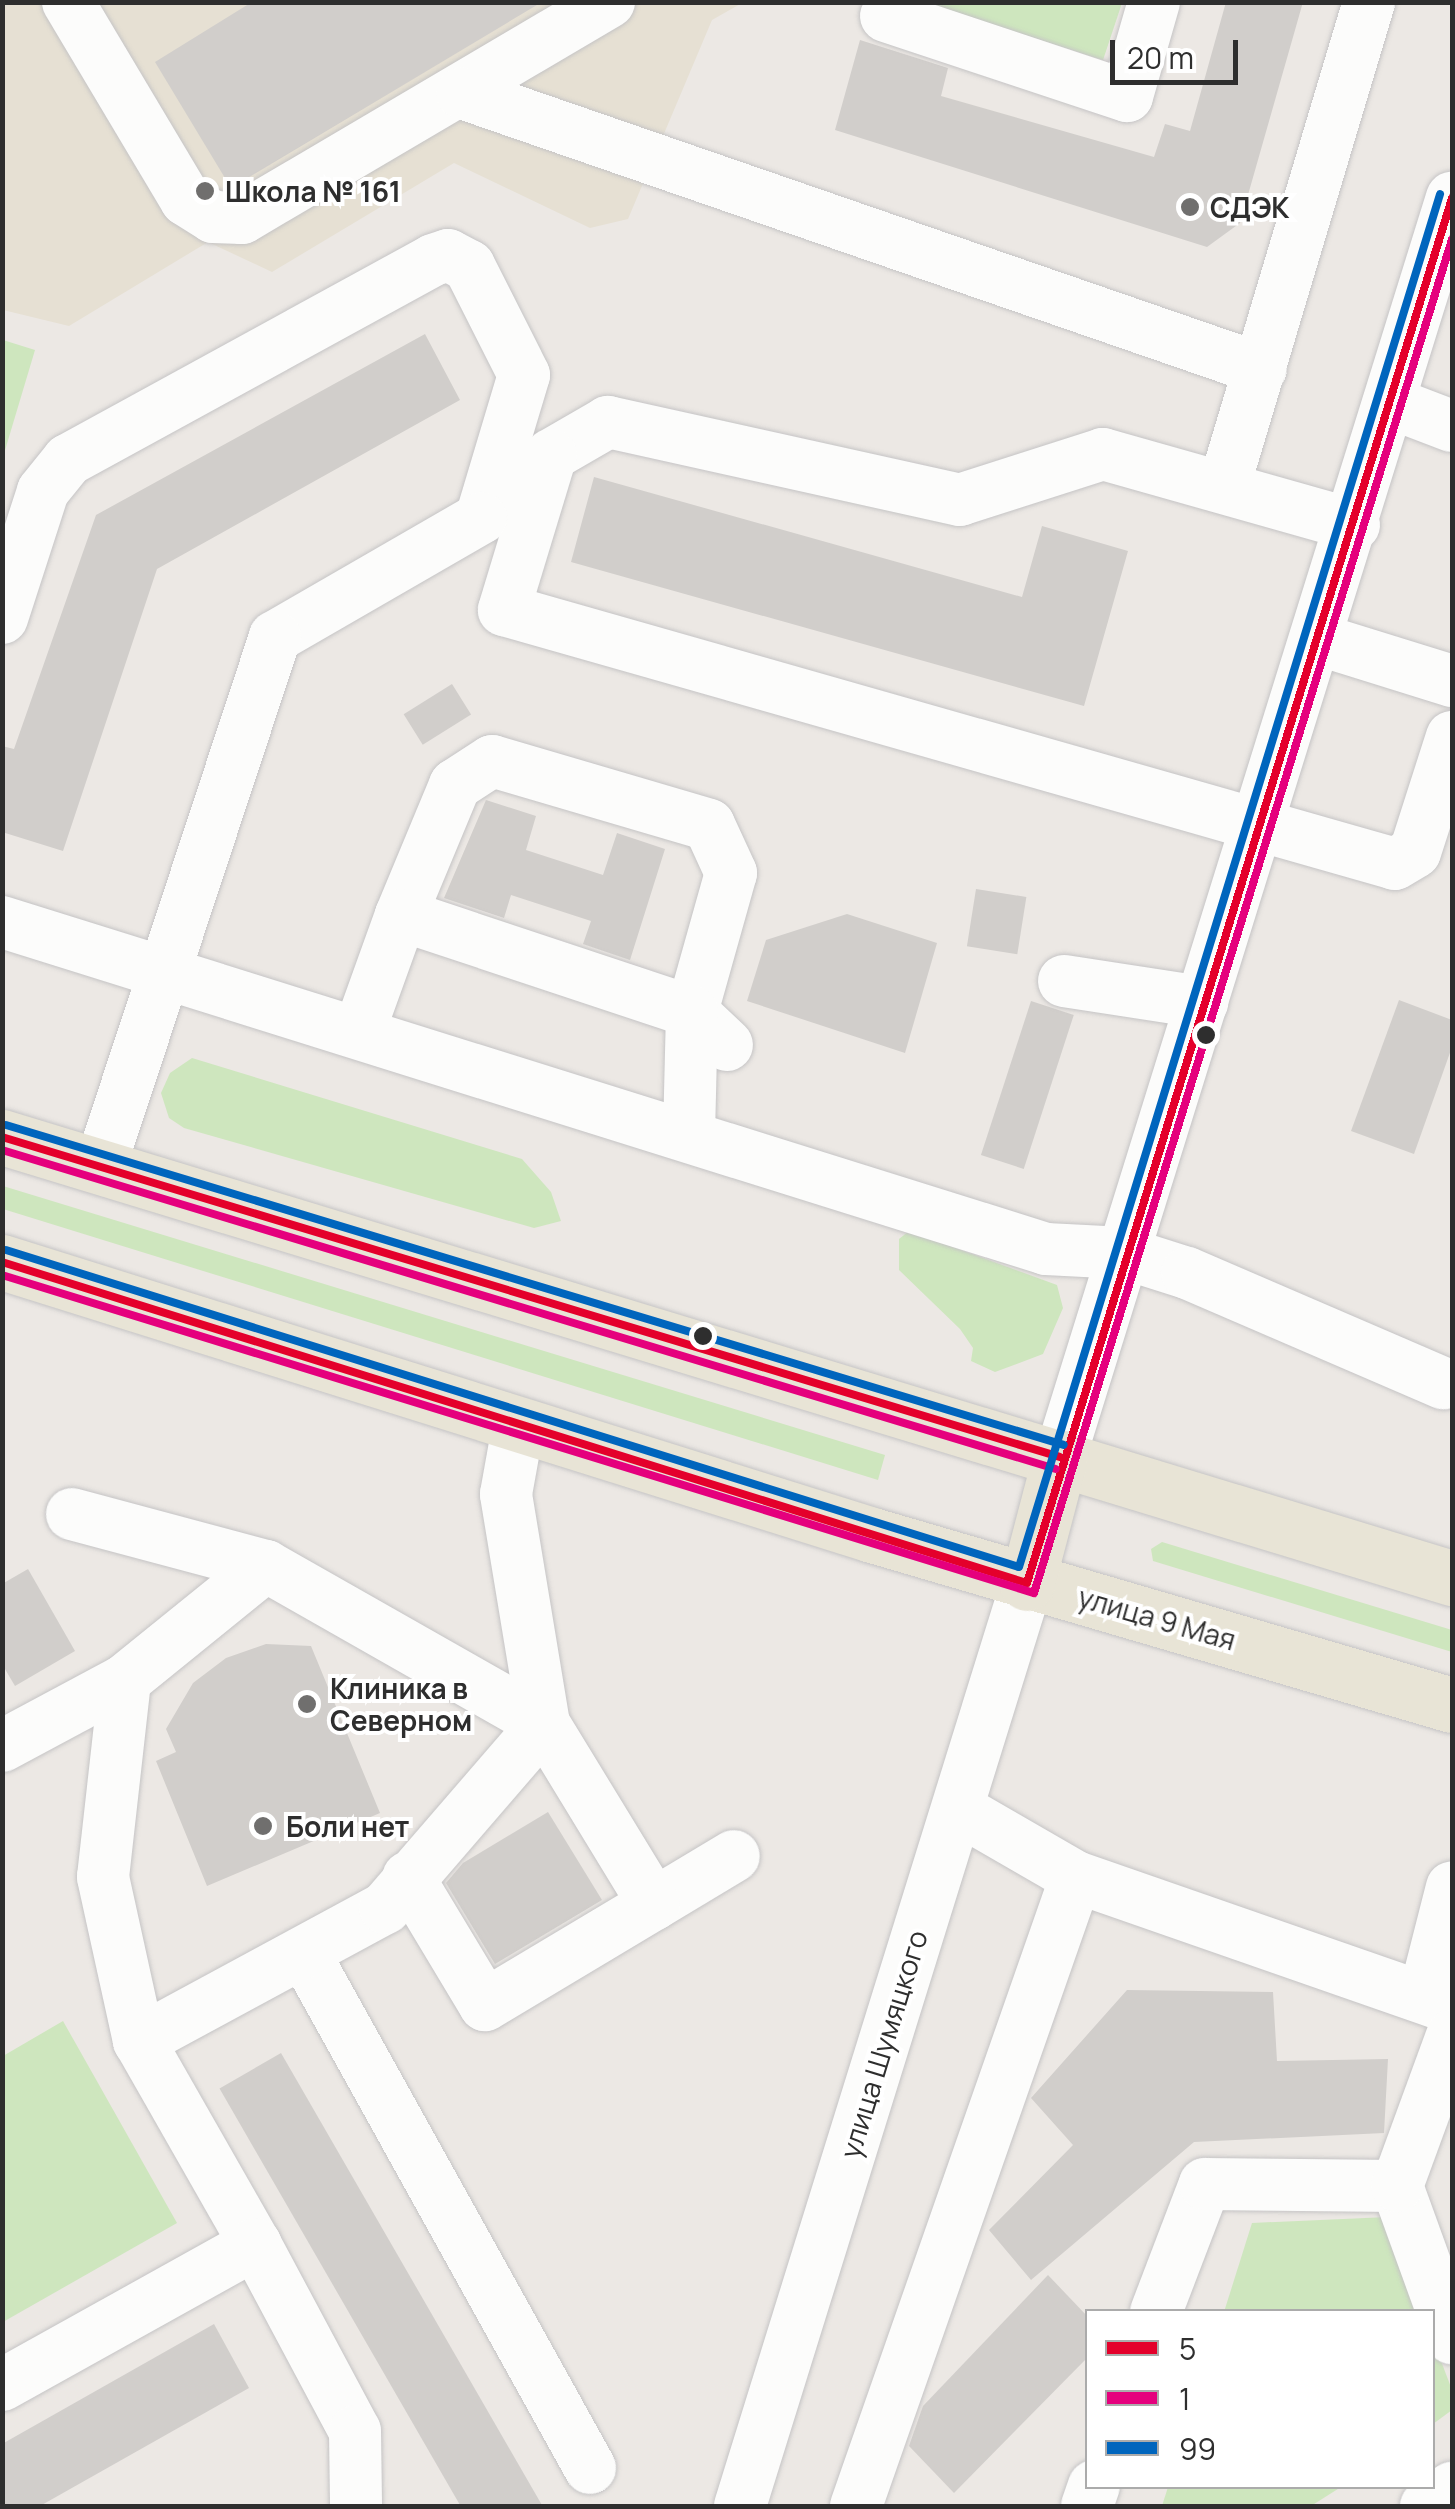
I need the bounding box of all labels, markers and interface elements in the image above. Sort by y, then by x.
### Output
scale bar [1115,20,1242,82]
text: 20 m [1127,37,1194,78]
place label: Школа № 161 [225,174,401,208]
marker: Школа № 161 [194,180,216,202]
place label: СДЭК [1210,190,1289,224]
marker: СДЭК [1179,196,1201,218]
unlabelled marker [1196,1025,1216,1045]
unlabelled marker [693,1326,713,1346]
street label: улица 9 Мая [1074,1579,1240,1657]
place label: Клиника в Северном [330,1671,472,1737]
marker: Клиника в Северном [294,1691,320,1717]
place label: Боли нет [286,1809,409,1843]
marker: Боли нет [250,1813,276,1839]
street label: улица Шумяцкого [832,1926,934,2162]
legend [1085,2309,1435,2489]
text: 5 [1179,2328,1196,2369]
text: 1 [1179,2378,1191,2419]
text: 99 [1179,2428,1216,2469]

